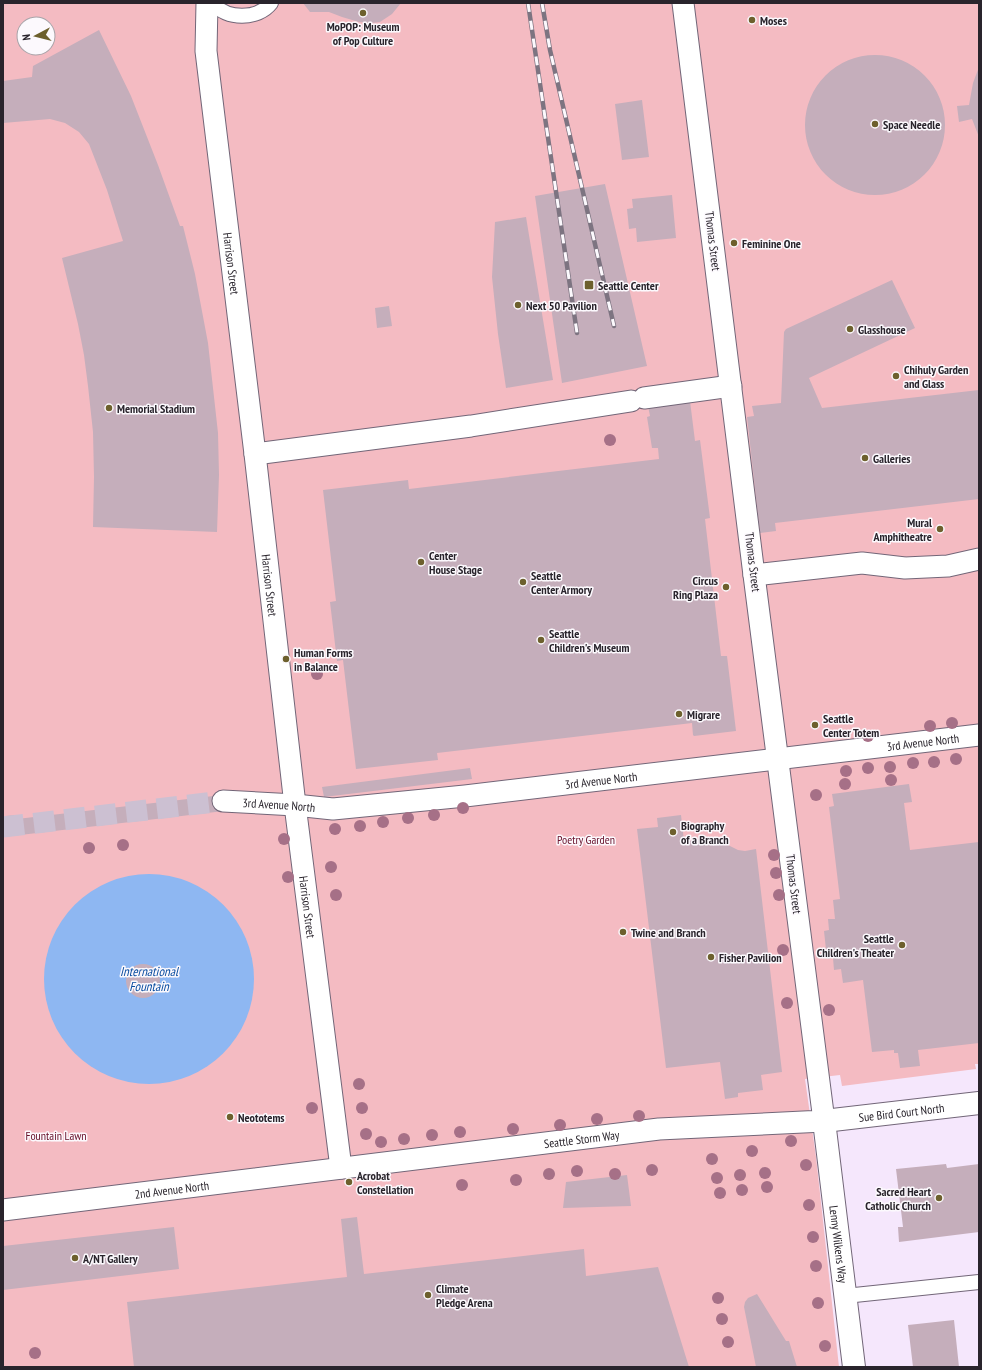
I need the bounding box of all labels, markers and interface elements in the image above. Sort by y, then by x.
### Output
marker: MoPOP: Museum of Pop Culture [358,8,368,18]
place label: Moses [760,13,787,28]
marker: Moses [747,15,757,25]
north arrow [16,16,56,56]
place label: MoPOP: Museum of Pop Culture [327,19,399,48]
text: N [19,33,33,41]
place label: Space Needle [883,117,940,132]
marker: Space Needle [870,119,880,129]
street label: Thomas Street [702,210,724,272]
street label: Harrison Street [221,232,243,296]
place label: Feminine One [742,236,801,251]
marker: Feminine One [729,238,739,248]
place label: Seattle Center [598,278,659,293]
marker: Seattle Center [583,279,595,291]
place label: Next 50 Pavilion [526,298,597,313]
marker: Next 50 Pavilion [513,300,523,310]
place label: Glasshouse [858,322,906,337]
marker: Glasshouse [845,324,855,334]
place label: Chihuly Garden and Glass [904,362,968,391]
marker: Chihuly Garden and Glass [891,371,901,381]
place label: Memorial Stadium [117,401,195,416]
marker: Memorial Stadium [104,403,114,413]
place label: Galleries [873,451,911,466]
marker: Galleries [860,453,870,463]
place label: Mural Amphitheatre [872,515,932,544]
marker: Mural Amphitheatre [935,524,945,534]
street label: Thomas Street [742,531,764,593]
place label: Center House Stage [429,548,482,577]
street label: Harrison Street [259,553,281,618]
marker: Center House Stage [416,557,426,567]
place label: Seattle Center Armory [531,568,592,597]
place label: Circus Ring Plaza [673,573,718,602]
marker: Seattle Center Armory [518,577,528,587]
marker: Circus Ring Plaza [721,582,731,592]
place label: Seattle Children's Museum [549,626,629,655]
marker: Seattle Children's Museum [536,635,546,645]
place label: Human Forms in Balance [294,645,353,674]
marker: Human Forms in Balance [281,654,291,664]
place label: Migrare [687,707,720,722]
marker: Migrare [674,709,684,719]
place label: Seattle Center Totem [823,711,879,740]
marker: Seattle Center Totem [810,720,820,730]
street label: 3rd Avenue North [886,730,960,753]
street label: 3rd Avenue North [564,768,638,792]
street label: 3rd Avenue North [242,795,316,815]
place label: Biography of a Branch [681,818,729,847]
marker: Biography of a Branch [668,827,678,837]
park label: Poetry Garden [557,832,615,847]
street label: Thomas Street [783,853,805,915]
street label: Harrison Street [297,875,319,940]
place label: Twine and Branch [631,925,706,940]
marker: Twine and Branch [618,927,628,937]
place label: Seattle Children's Theater [817,931,894,960]
marker: Seattle Children's Theater [897,940,907,950]
place label: Fisher Pavilion [719,950,782,965]
marker: Fisher Pavilion [706,952,716,962]
water label: International Fountain [120,963,180,995]
street label: Sue Bird Court North [858,1100,945,1124]
place label: Neototems [238,1110,285,1125]
marker: Neototems [225,1112,235,1122]
street label: Seattle Storm Way [543,1126,621,1151]
park label: Fountain Lawn [25,1128,87,1143]
place label: Acrobat Constellation [356,1168,413,1197]
street label: 2nd Avenue North [134,1177,210,1201]
marker: Acrobat Constellation [344,1177,354,1187]
place label: Sacred Heart Catholic Church [865,1184,931,1213]
marker: Sacred Heart Catholic Church [934,1193,944,1203]
street label: Lenny Wilkens Way [827,1204,851,1284]
place label: A/NT Gallery [82,1251,138,1266]
marker: A/NT Gallery [70,1253,80,1263]
place label: Climate Pledge Arena [436,1281,493,1310]
marker: Climate Pledge Arena [423,1290,433,1300]

